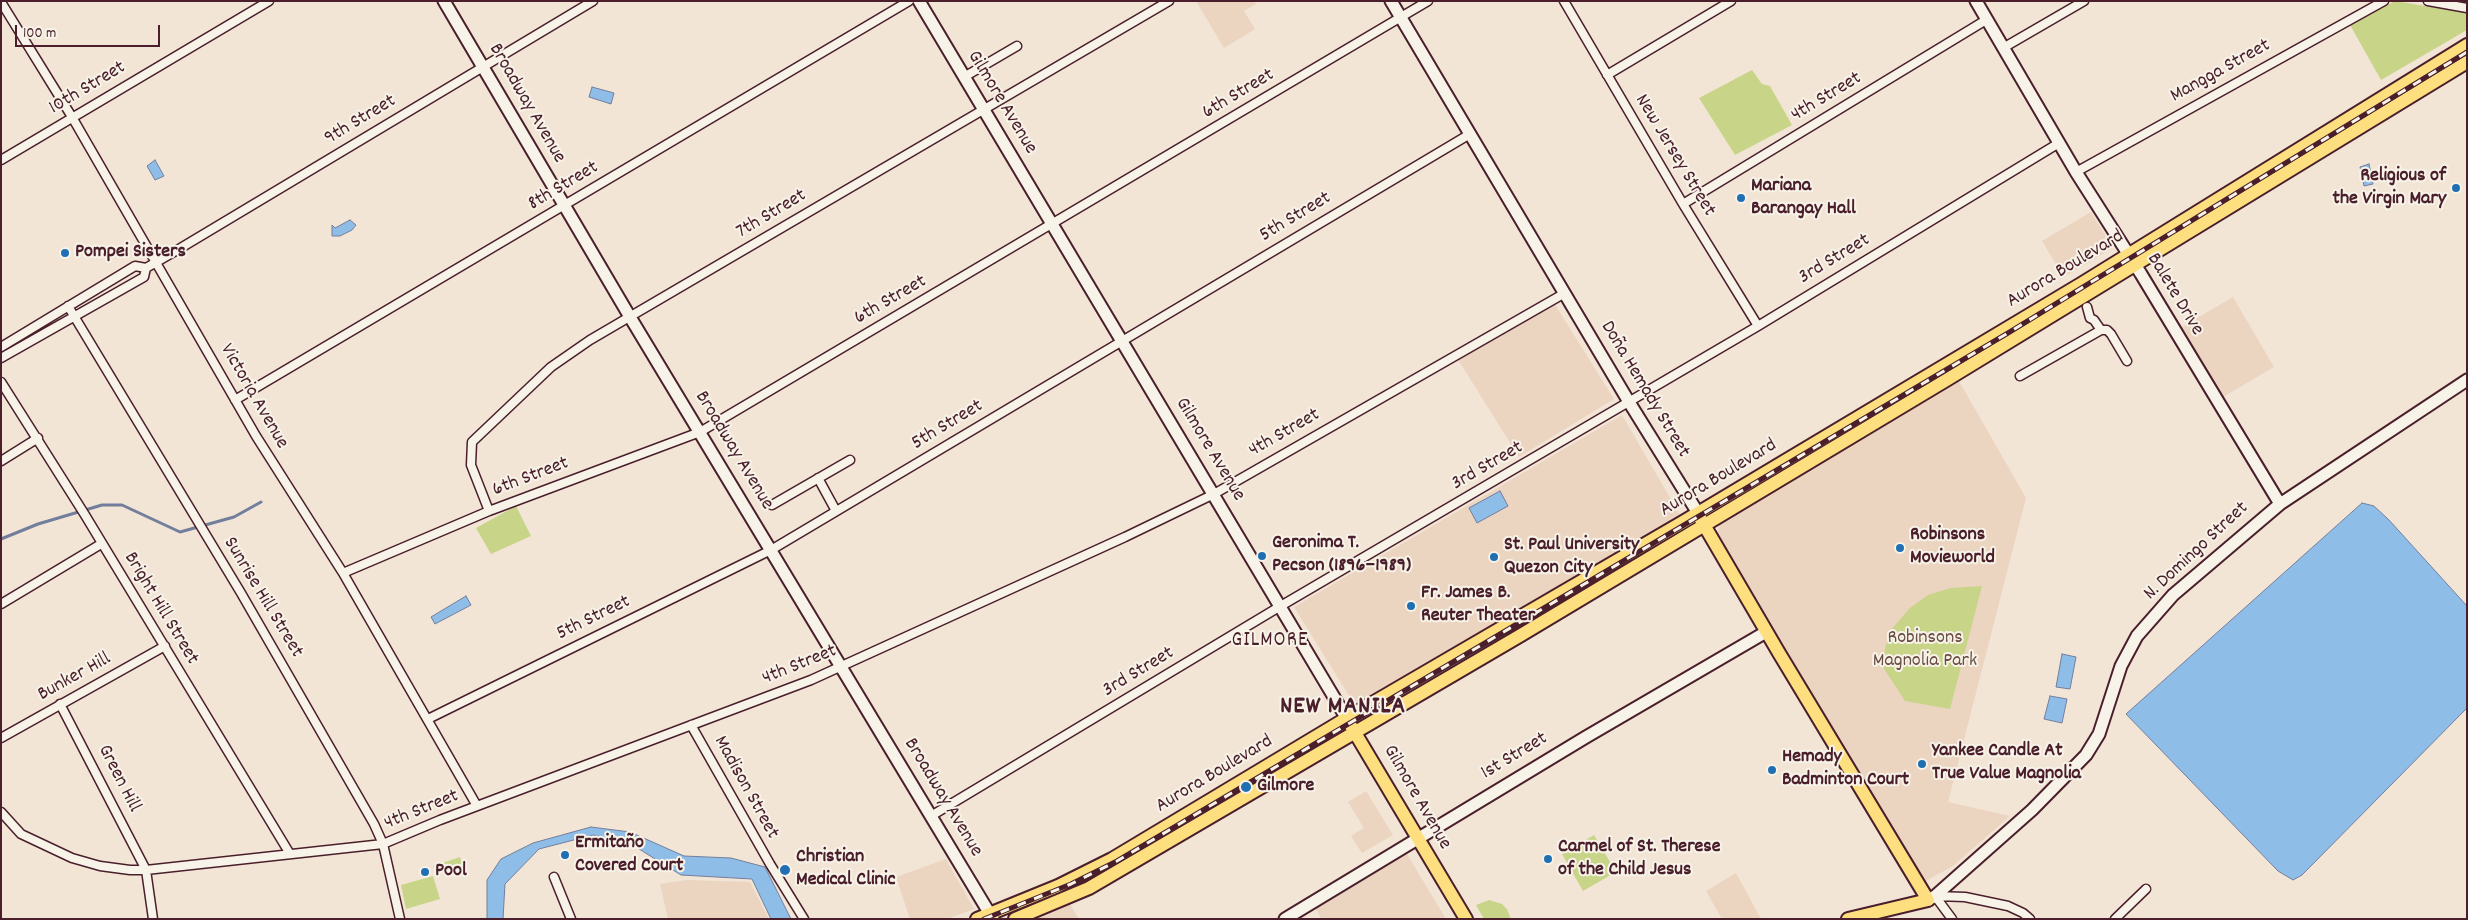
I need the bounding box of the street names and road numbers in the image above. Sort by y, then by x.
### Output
street label: Mangga Street [2167,35,2275,109]
street label: Broadway Avenue [482,40,570,168]
street label: Gilmore Avenue [961,47,1041,159]
street label: 10th Street [45,57,131,121]
street label: 6th Street [1199,64,1279,126]
street label: 4th Street [1787,68,1867,128]
street label: 9th Street [321,90,401,152]
street label: New Jersey Street [1628,91,1720,221]
street label: 8th Street [525,157,603,217]
street label: 7th Street [733,185,811,245]
street label: 5th Street [1256,187,1336,249]
street label: Aurora Boulevard [2003,226,2129,314]
street label: 3rd Street [1795,229,1875,291]
street label: Balete Drive [2140,250,2208,340]
street label: 6th Street [851,271,931,331]
street label: Doña Hemady Street [1594,317,1694,463]
street label: Victoria Avenue [213,340,293,454]
street label: Broadway Avenue [688,387,778,515]
street label: Gilmore Avenue [1169,394,1249,506]
street label: 5th Street [908,395,988,457]
street label: 4th Street [1245,404,1325,464]
street label: Aurora Boulevard [1656,435,1782,523]
street label: 3rd Street [1448,437,1528,497]
street label: 6th Street [490,453,572,503]
street label: N. Domingo Street [2140,497,2254,607]
street label: Sunrise Hill Street [217,533,307,663]
street label: Bright Hill Street [117,548,203,670]
street label: 5th Street [553,591,635,647]
street label: 4th Street [759,640,841,692]
street label: 3rd Street [1099,642,1179,704]
street label: Bunker Hill [34,648,116,708]
street label: 1st Street [1477,728,1553,786]
street label: Aurora Boulevard [1152,731,1278,819]
street label: Madison Street [707,732,783,844]
street label: Broadway Avenue [897,734,987,862]
street label: Green Hill [91,741,145,817]
street label: Gilmore Avenue [1376,741,1456,855]
street label: 4th Street [381,785,463,837]

